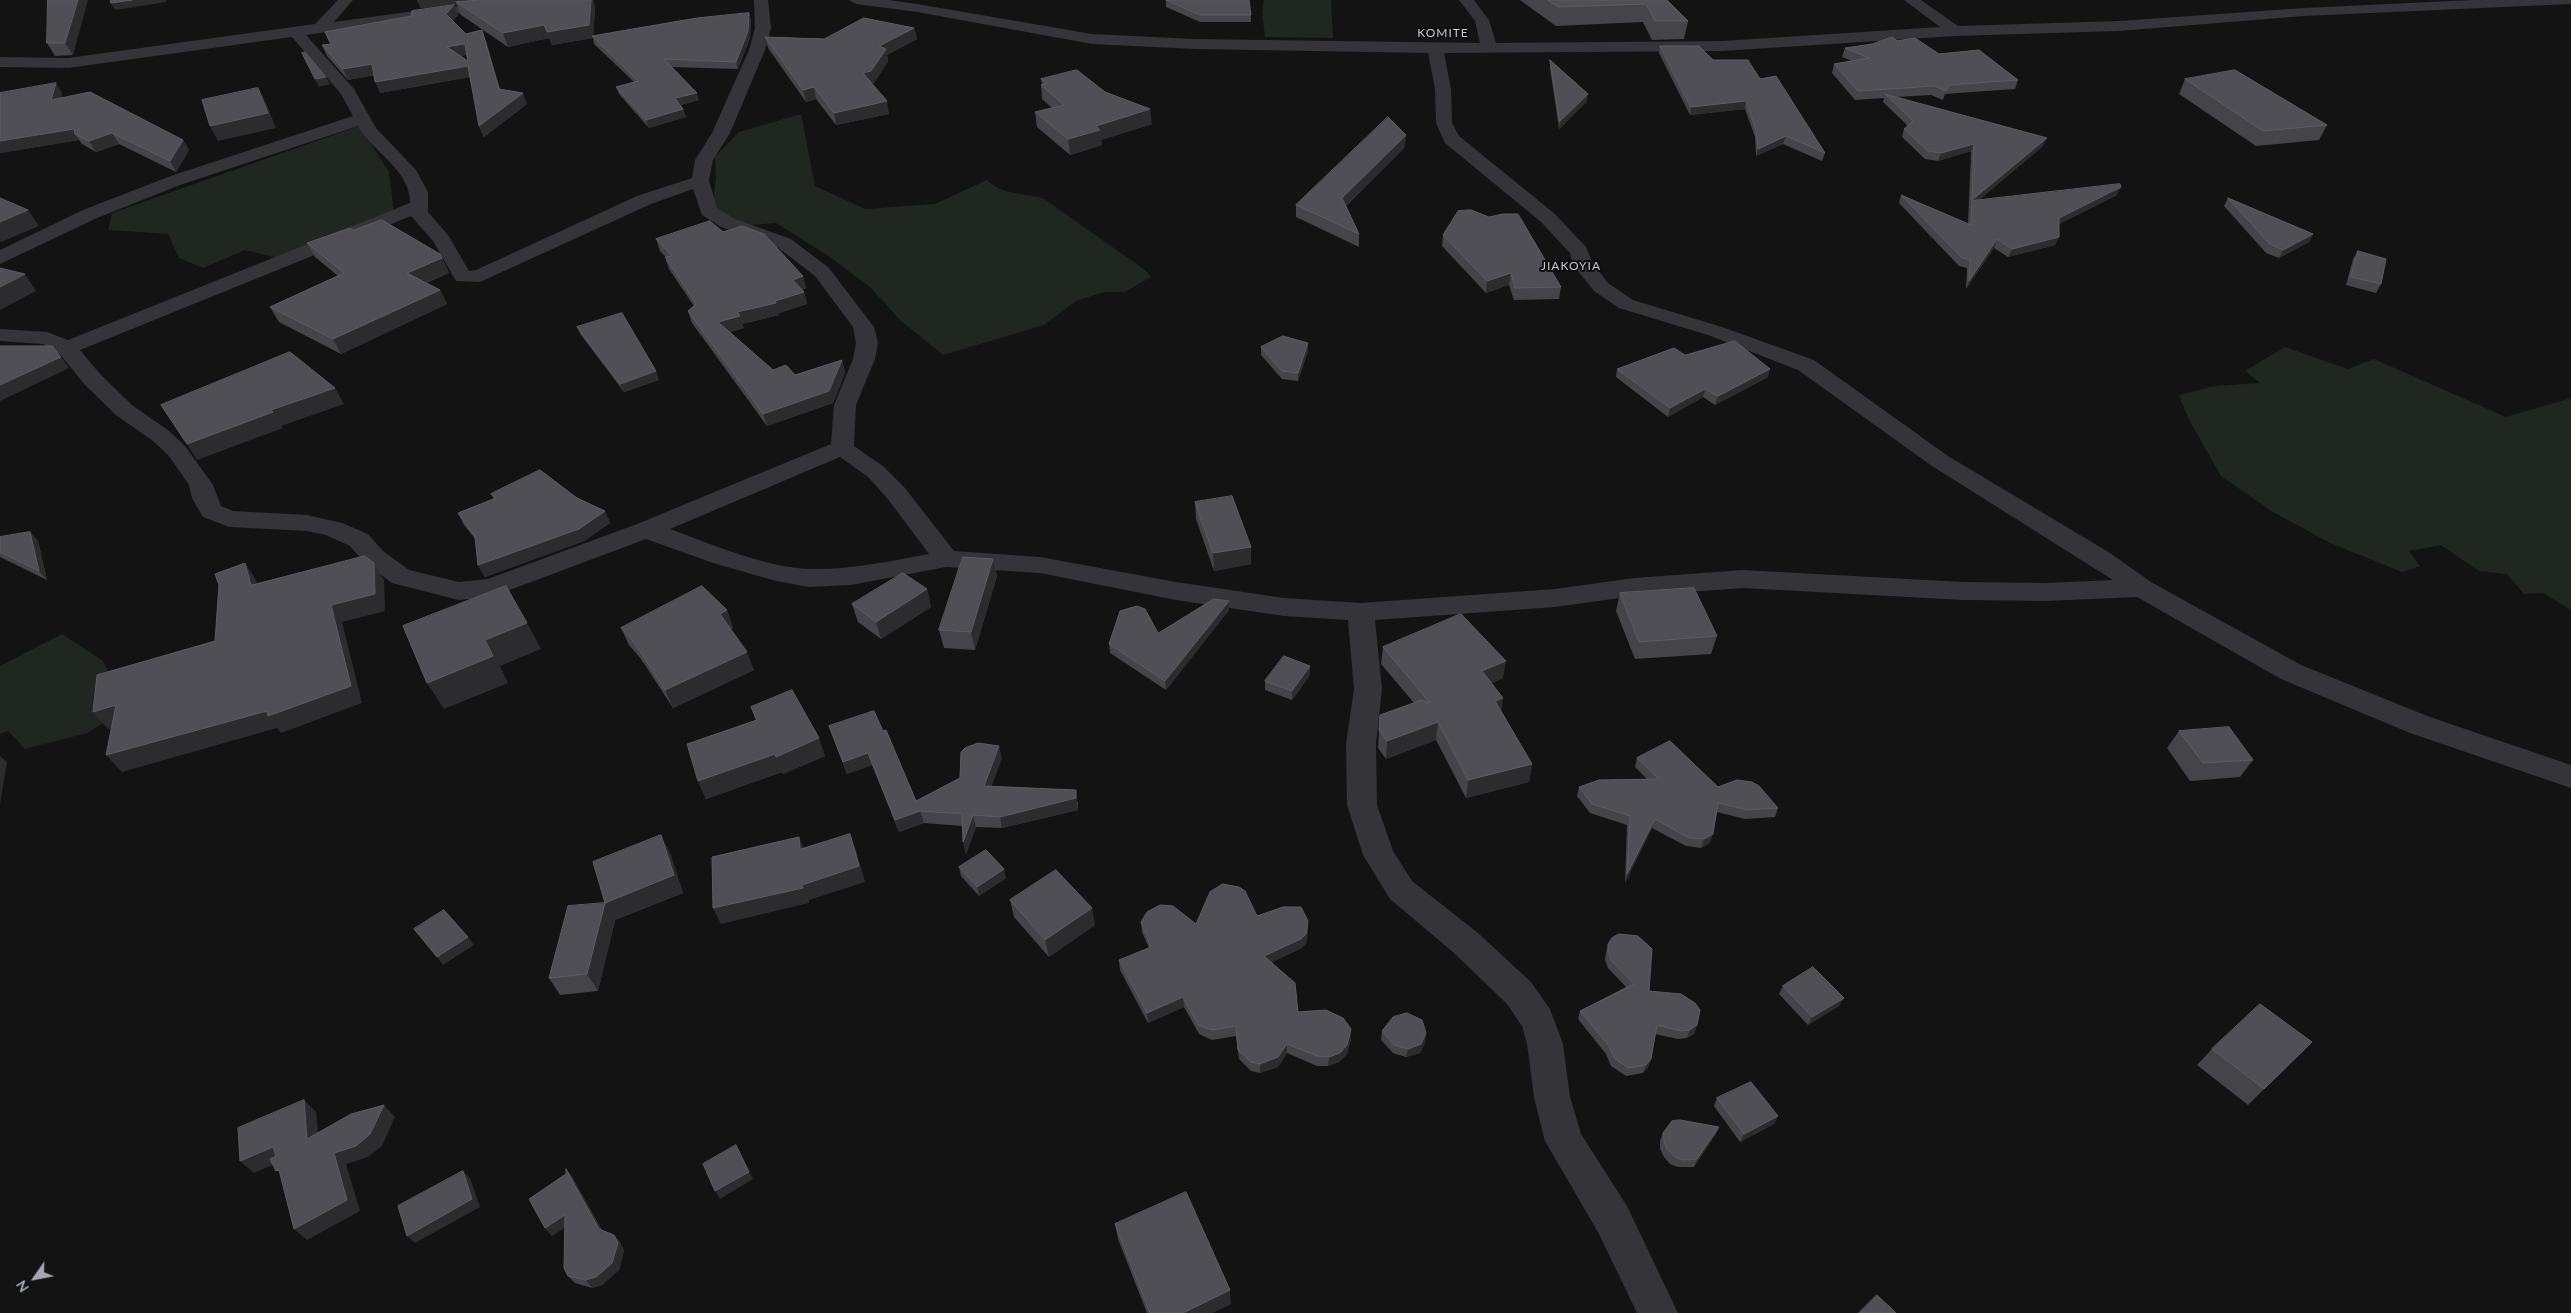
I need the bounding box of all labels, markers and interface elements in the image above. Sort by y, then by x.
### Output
district label: KOMITE [1416,26,1470,40]
district label: JIAKOYIA [1540,259,1602,273]
north arrow [10,1253,60,1303]
text: N [12,1277,32,1296]

